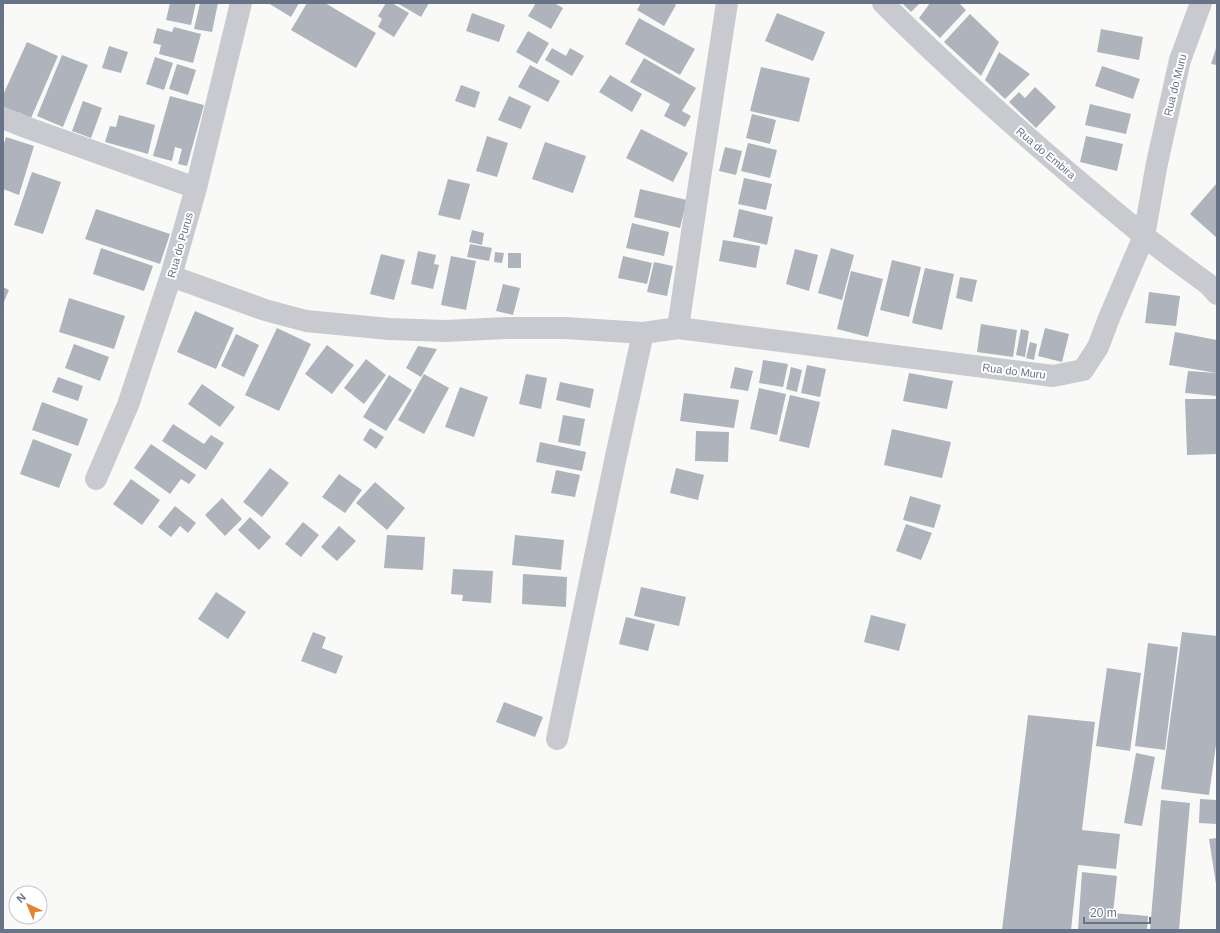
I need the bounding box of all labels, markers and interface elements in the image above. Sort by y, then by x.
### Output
street label: Rua do Muru [1161,53,1189,117]
street label: Rua do Embira [1014,125,1079,182]
street label: Rua do Purus [165,211,195,279]
street label: Rua do Muru [982,361,1046,381]
north arrow [8,885,48,925]
text: N [14,891,28,905]
scale bar [1084,899,1150,925]
text: 20 m [1090,906,1117,920]

